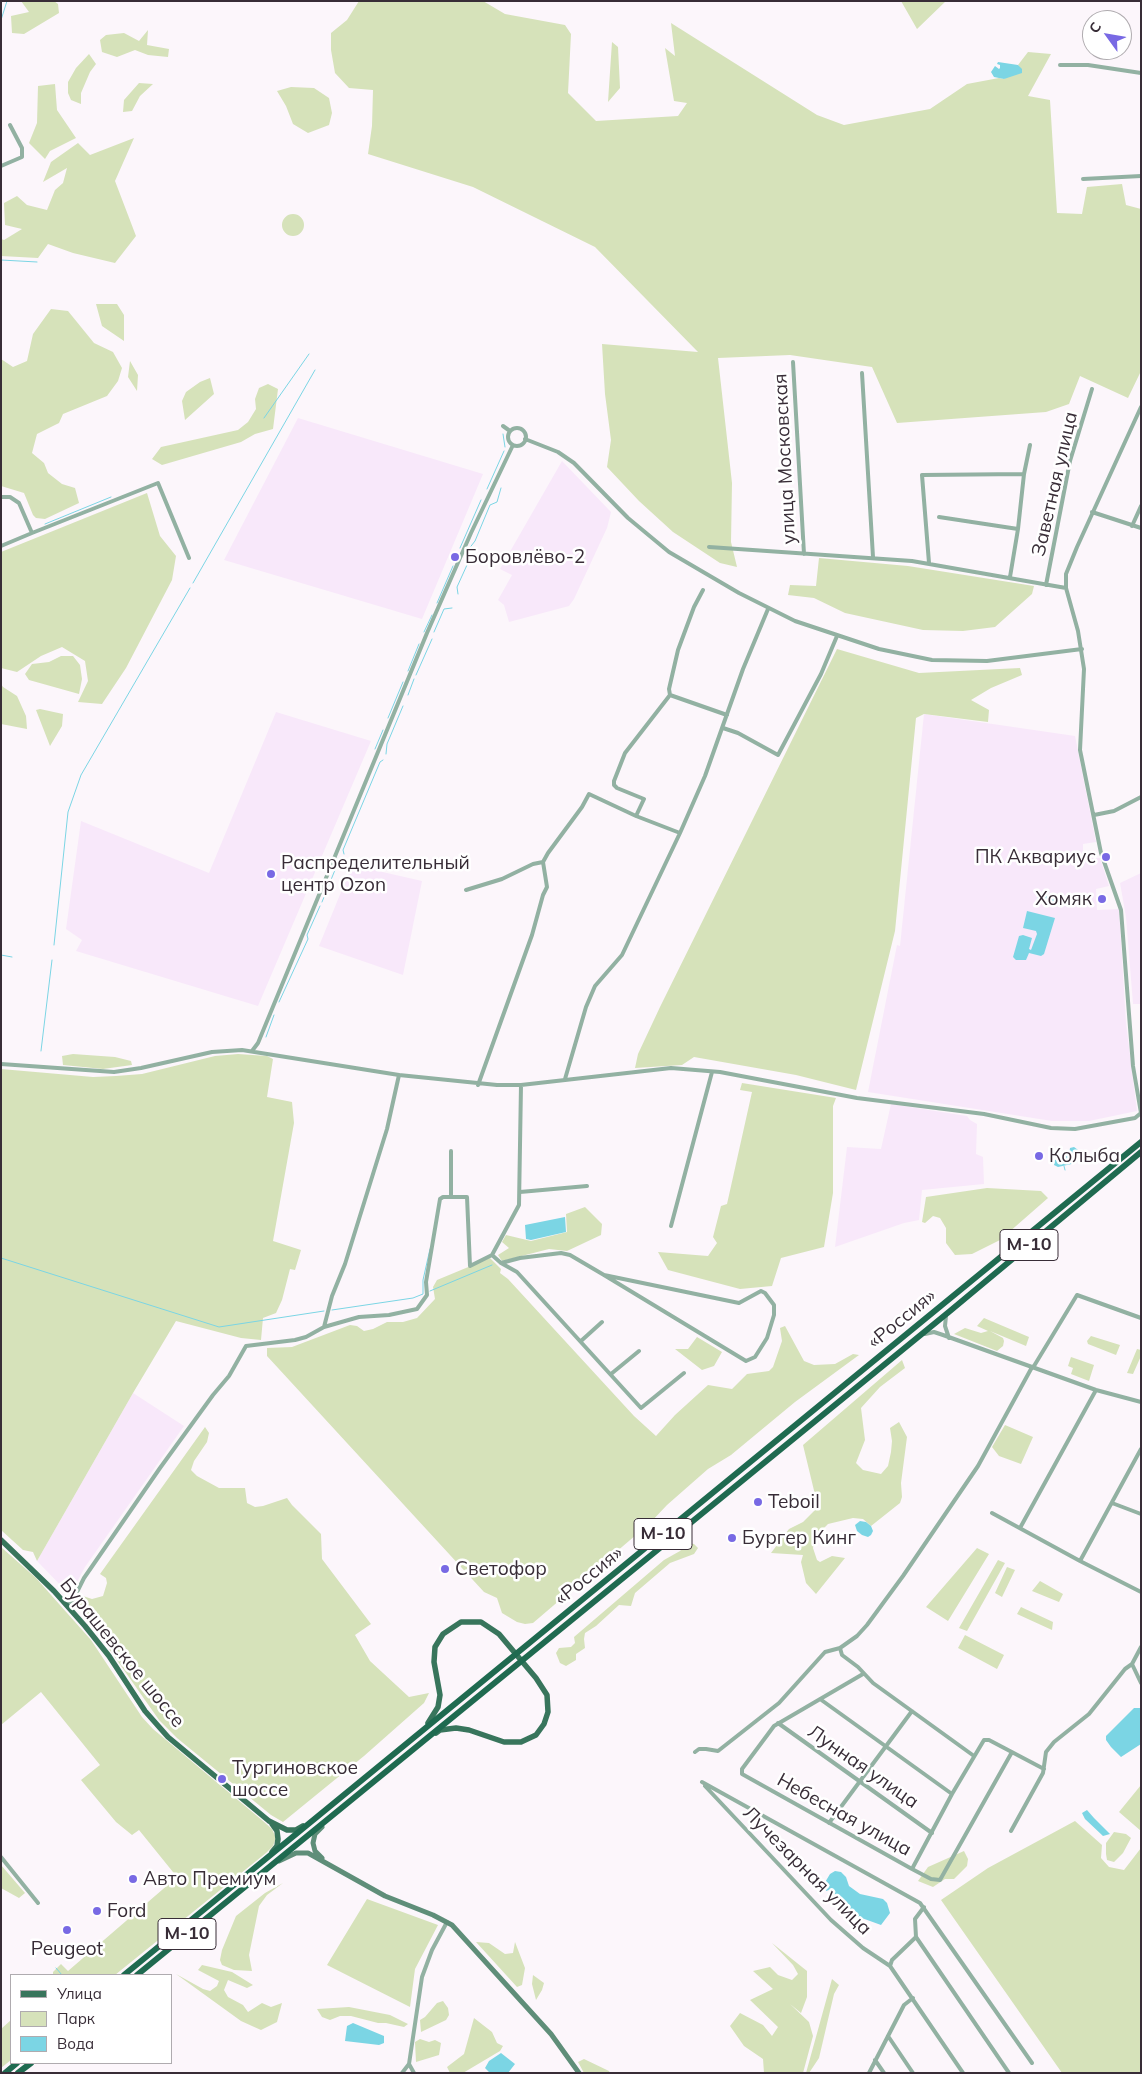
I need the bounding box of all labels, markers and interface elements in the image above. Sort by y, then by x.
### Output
north arrow [1082,10,1132,60]
text: С [1085,19,1105,36]
street label: улица Московская [769,373,801,545]
street label: Заветная улица [1027,410,1083,558]
place label: Боровлёво-2 [465,546,585,568]
marker: Боровлёво-2 [449,551,461,563]
place label: ПК Аквариус [975,846,1096,868]
marker: ПК Аквариус [1100,851,1112,863]
place label: Распределительный центр Ozon [281,852,470,896]
marker: Распределительный центр Ozon [265,868,277,880]
place label: Хомяк [1035,888,1092,910]
marker: Хомяк [1096,893,1108,905]
place label: Колыба [1049,1145,1120,1167]
marker: Колыба [1033,1150,1045,1162]
road number: М-10 [1000,1230,1058,1260]
street label: «Россия» [863,1285,941,1353]
place label: Teboil [768,1491,820,1513]
marker: Teboil [752,1496,764,1508]
road number: М-10 [634,1518,692,1550]
place label: Бургер Кинг [742,1527,856,1549]
marker: Бургер Кинг [726,1532,738,1544]
street label: «Россия» [550,1542,628,1610]
place label: Светофор [455,1558,547,1580]
marker: Светофор [439,1563,451,1575]
street label: Бурашевское шоссе [55,1574,189,1732]
street label: Лунная улица [803,1720,923,1814]
place label: Тургиновское шоссе [232,1757,358,1801]
street label: Небесная улица [773,1769,915,1861]
marker: Тургиновское шоссе [216,1773,228,1785]
street label: Лучезарная улица [738,1802,876,1940]
place label: Авто Премиум [143,1868,276,1890]
marker: Авто Премиум [127,1873,139,1885]
place label: Ford [107,1900,146,1922]
marker: Ford [91,1905,103,1917]
road number: М-10 [158,1918,216,1950]
marker: Peugeot [61,1924,73,1936]
place label: Peugeot [31,1938,103,1960]
legend [10,1974,172,2064]
text: Улица [57,1984,102,2003]
text: Парк [57,2009,95,2028]
text: Вода [57,2034,94,2053]

